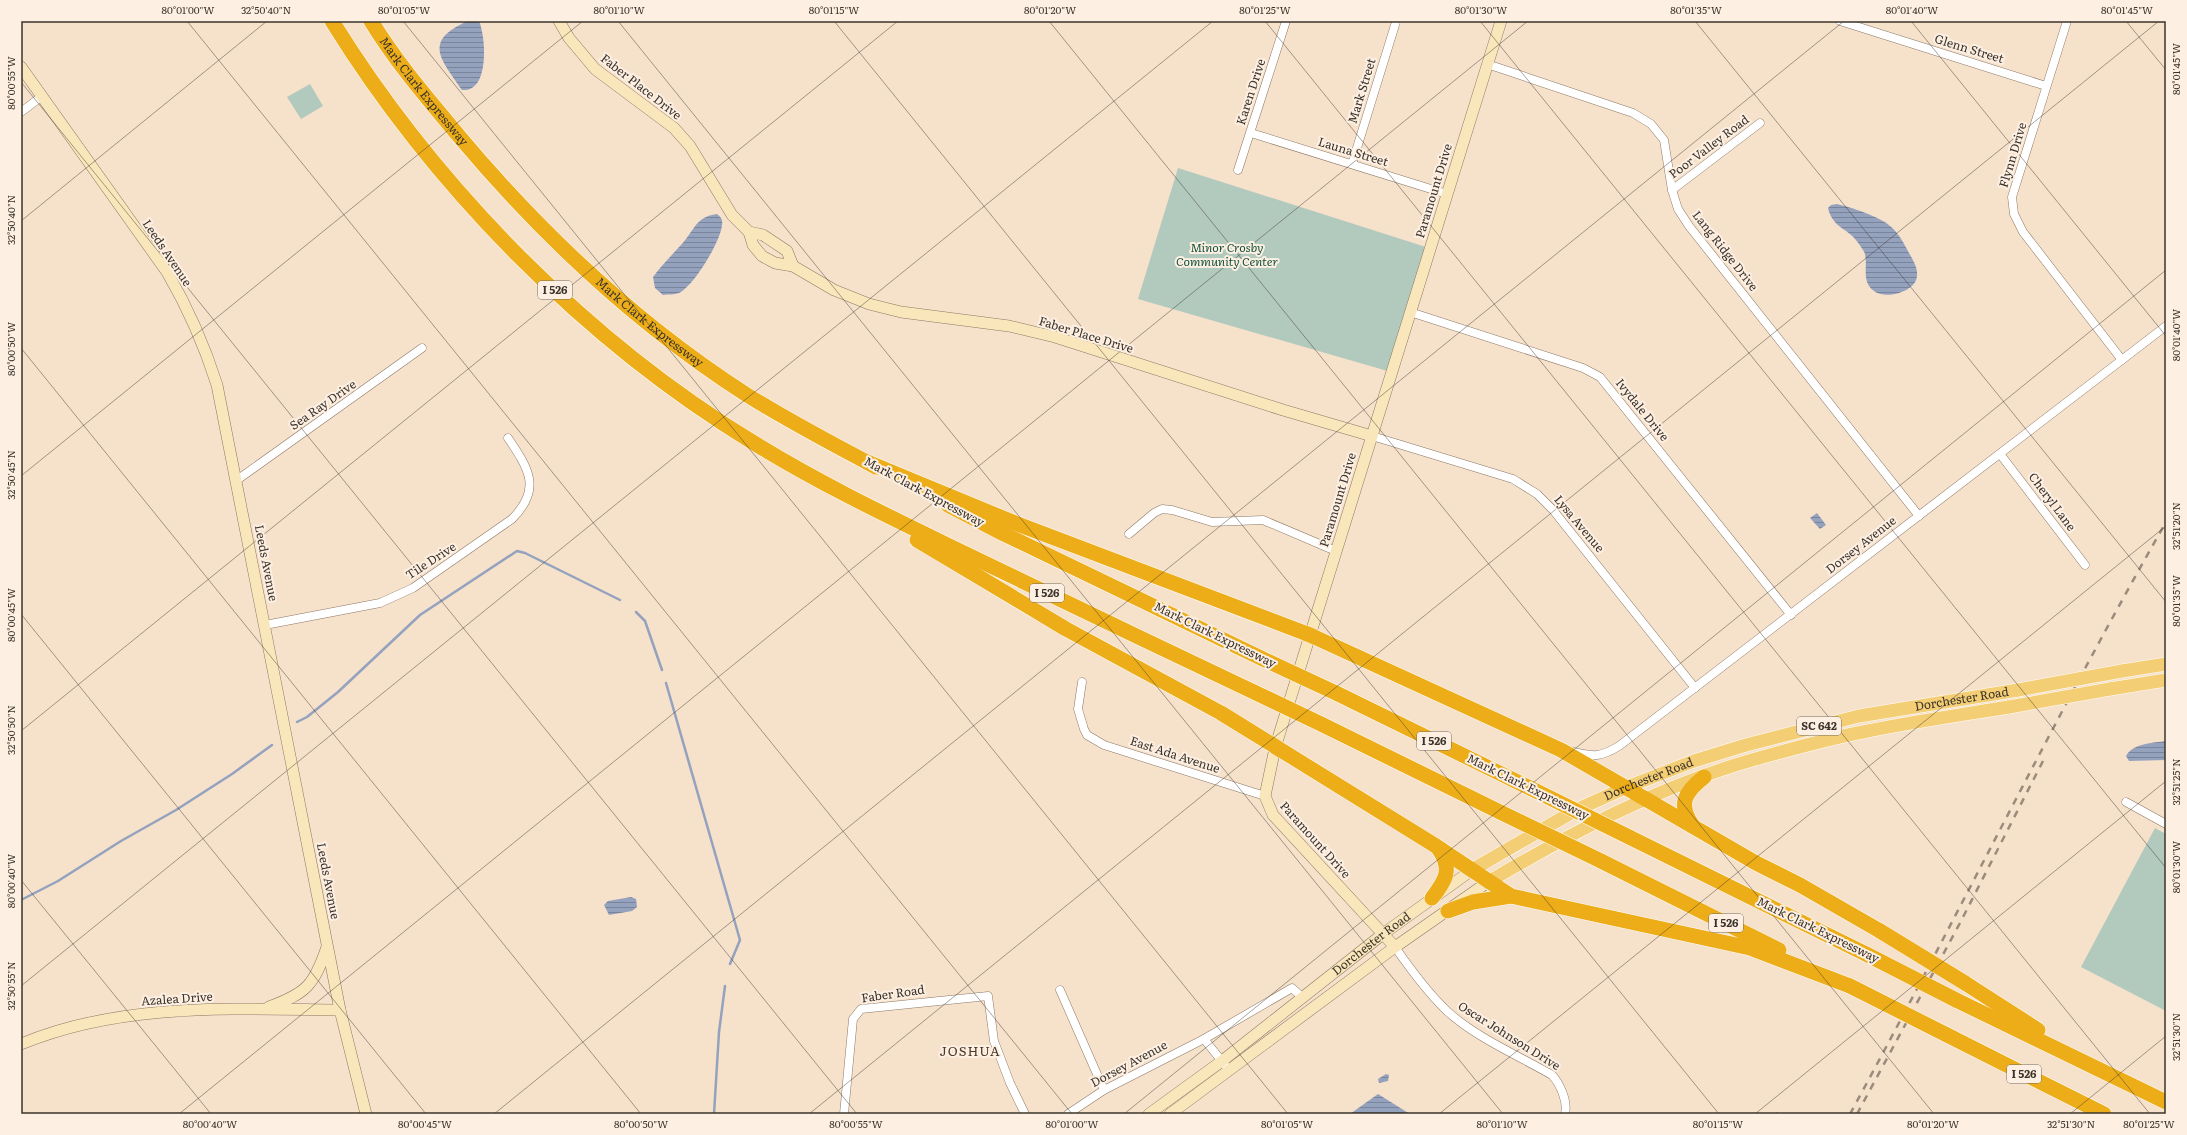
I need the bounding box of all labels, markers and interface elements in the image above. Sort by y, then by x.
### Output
text: 80°01'00"W [162,2,214,17]
text: 32°50'40"N [241,2,291,17]
text: 80°01'05"W [378,2,430,17]
text: 80°01'10"W [593,2,645,17]
text: 80°01'15"W [809,2,859,17]
text: 80°01'20"W [1024,2,1076,17]
text: 80°01'25"W [1239,2,1291,17]
text: 80°01'30"W [1455,2,1507,17]
text: 80°01'35"W [1670,2,1722,17]
text: 80°01'40"W [1886,2,1938,17]
text: 80°01'45"W [2101,2,2153,17]
street label: Glenn Street [1932,29,2006,67]
street label: Mark Clark Expressway [376,33,473,149]
text: 80°01'45"W [2168,43,2183,95]
street label: Faber Place Drive [597,49,686,124]
text: 80°00'55"W [3,56,18,110]
street label: Karen Drive [1231,56,1269,127]
street label: Mark Street [1343,56,1380,126]
street label: Poor Valley Road [1665,110,1753,182]
street label: Flynn Drive [1994,120,2030,190]
street label: Launa Street [1316,132,1391,170]
street label: Paramount Drive [1410,141,1456,240]
text: 32°50'40"N [3,195,18,245]
street label: Lang Ridge Drive [1689,206,1763,294]
street label: Leeds Avenue [139,215,197,290]
park label: Minor Crosby Community Center [1176,238,1278,270]
street label: Mark Clark Expressway [592,273,708,371]
road number: I 526 [538,281,572,299]
text: 80°01'40"W [2168,309,2183,361]
street label: Faber Place Drive [1037,311,1136,357]
text: 80°00'50"W [3,322,18,376]
street label: Ivydale Drive [1612,374,1674,445]
street label: Sea Ray Drive [286,375,359,434]
text: 32°50'45"N [3,450,18,500]
street label: Paramount Drive [1314,450,1360,549]
street label: Mark Clark Expressway [861,452,988,531]
street label: Cheryl Lane [2025,468,2081,534]
street label: Lysa Avenue [1550,491,1609,556]
text: 32°51'20"N [2168,502,2183,550]
street label: Dorsey Avenue [1821,511,1899,577]
street label: Leeds Avenue [251,523,283,603]
street label: Tile Drive [402,537,459,583]
text: 80°01'35"W [2168,575,2183,627]
road number: I 526 [1030,584,1064,602]
text: 80°00'45"W [3,588,18,642]
street label: Mark Clark Expressway [1151,597,1280,672]
street label: Dorchester Road [1913,682,2010,715]
text: 32°50'50"N [3,705,18,755]
road number: SC 642 [1797,717,1841,735]
street label: East Ada Avenue [1128,731,1223,777]
road number: I 526 [1417,732,1451,750]
street label: Mark Clark Expressway [1464,749,1593,824]
street label: Dorchester Road [1601,752,1696,804]
text: 32°51'25"N [2168,758,2183,806]
street label: Paramount Drive [1276,797,1355,882]
street label: Leeds Avenue [313,841,345,921]
text: 80°01'30"W [2168,841,2183,893]
text: 80°00'40"W [3,854,18,908]
street label: Mark Clark Expressway [1754,892,1883,967]
street label: Dorchester Road [1328,907,1414,979]
road number: I 526 [1709,914,1743,932]
text: 32°50'55"N [3,961,18,1011]
street label: Faber Road [860,980,926,1006]
street label: Azalea Drive [141,987,213,1009]
street label: Oscar Johnson Drive [1455,996,1564,1074]
text: 32°51'30"N [2168,1013,2183,1061]
street label: Dorsey Avenue [1087,1035,1170,1091]
district label: JOSHUA [940,1041,1000,1060]
road number: I 526 [2007,1065,2041,1083]
text: 80°00'40"W [183,1116,237,1131]
text: 80°00'45"W [398,1116,452,1131]
text: 80°00'50"W [614,1116,668,1131]
text: 80°00'55"W [829,1116,883,1131]
text: 80°01'00"W [1046,1116,1098,1131]
text: 80°01'05"W [1261,1116,1313,1131]
text: 80°01'10"W [1476,1116,1528,1131]
text: 80°01'15"W [1693,1116,1743,1131]
text: 80°01'20"W [1907,1116,1959,1131]
text: 32°51'30"N [2047,1116,2095,1131]
text: 80°01'25"W [2123,1116,2175,1131]

